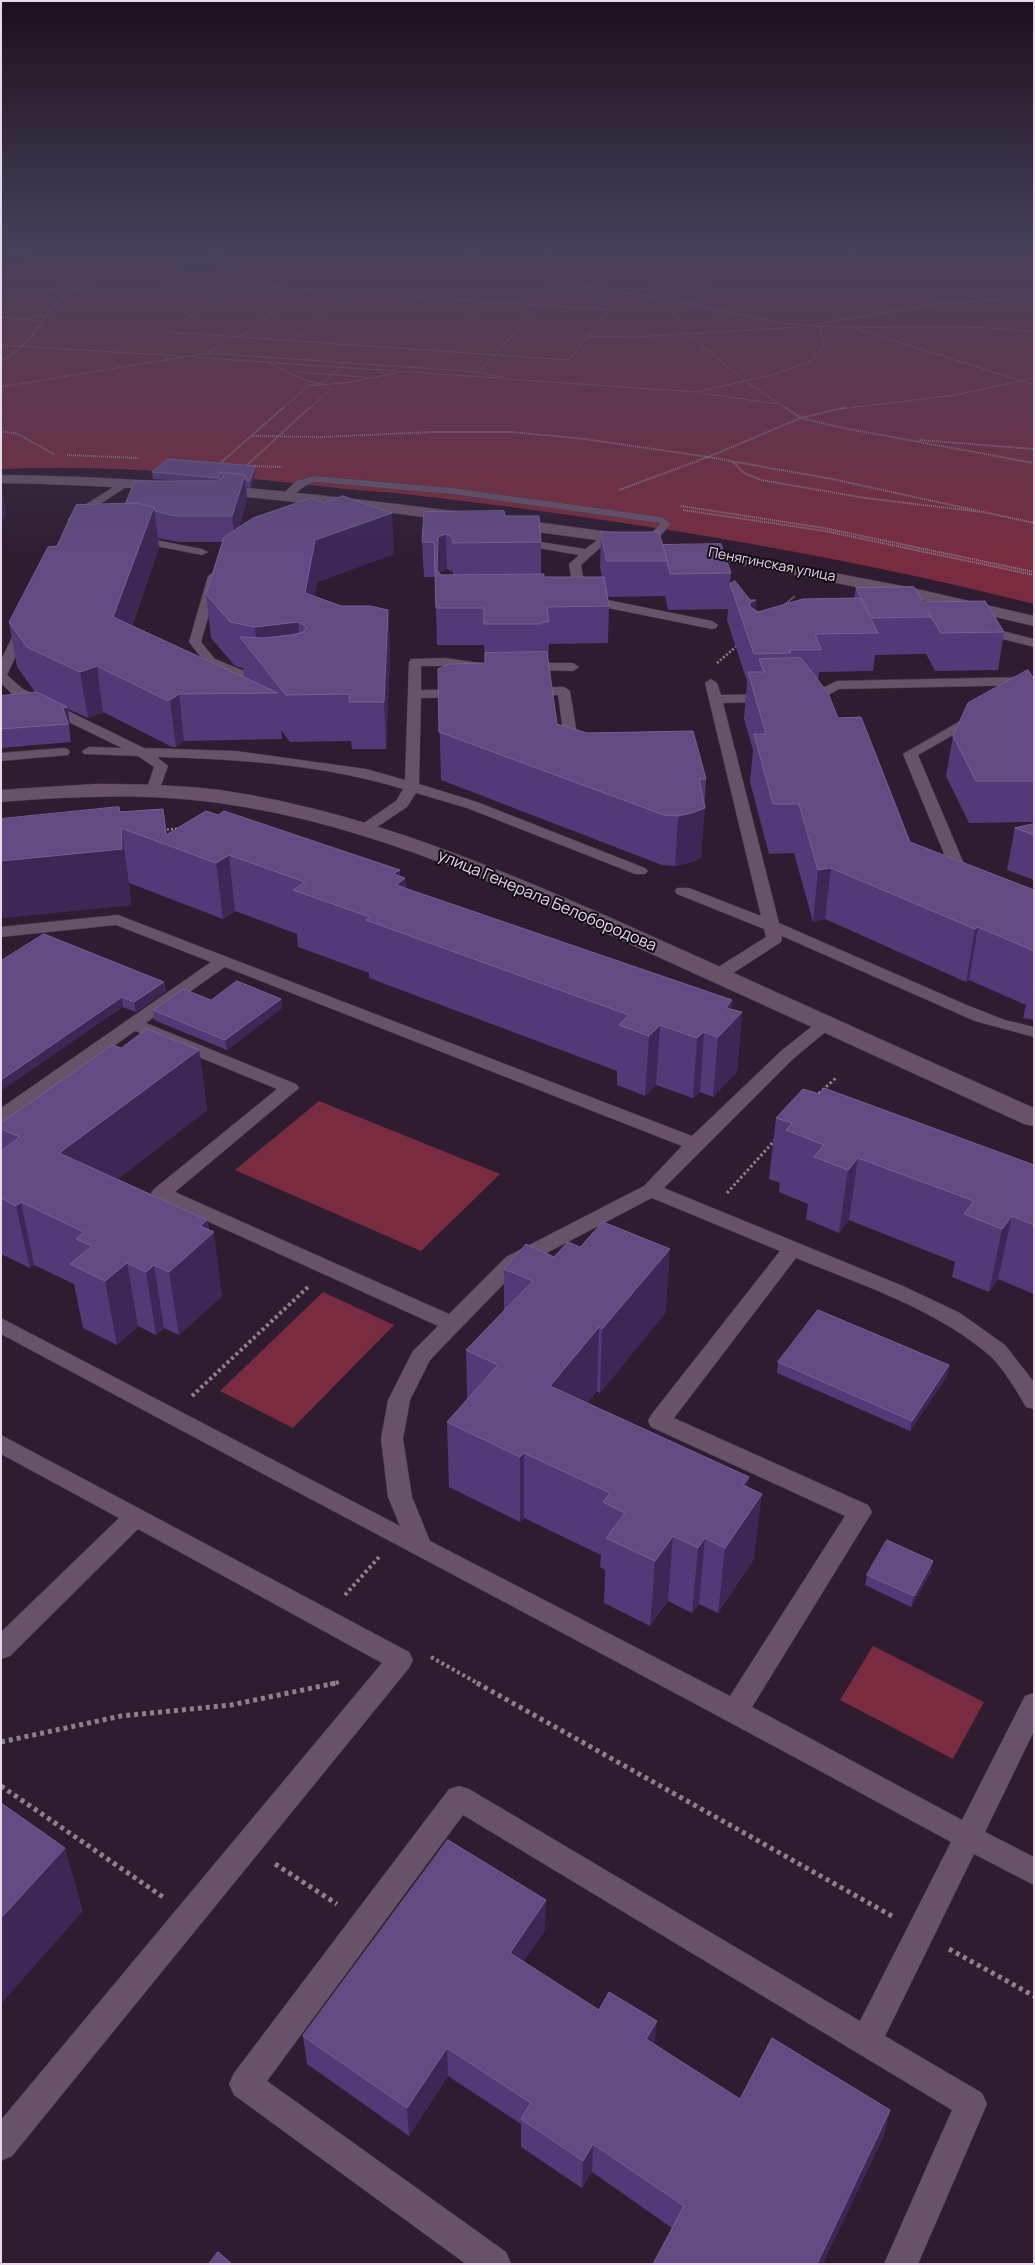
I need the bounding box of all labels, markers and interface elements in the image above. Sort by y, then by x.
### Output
street label: Пенягинская улица [707,544,837,586]
street label: улица Генерала Белобородова [435,846,659,956]

